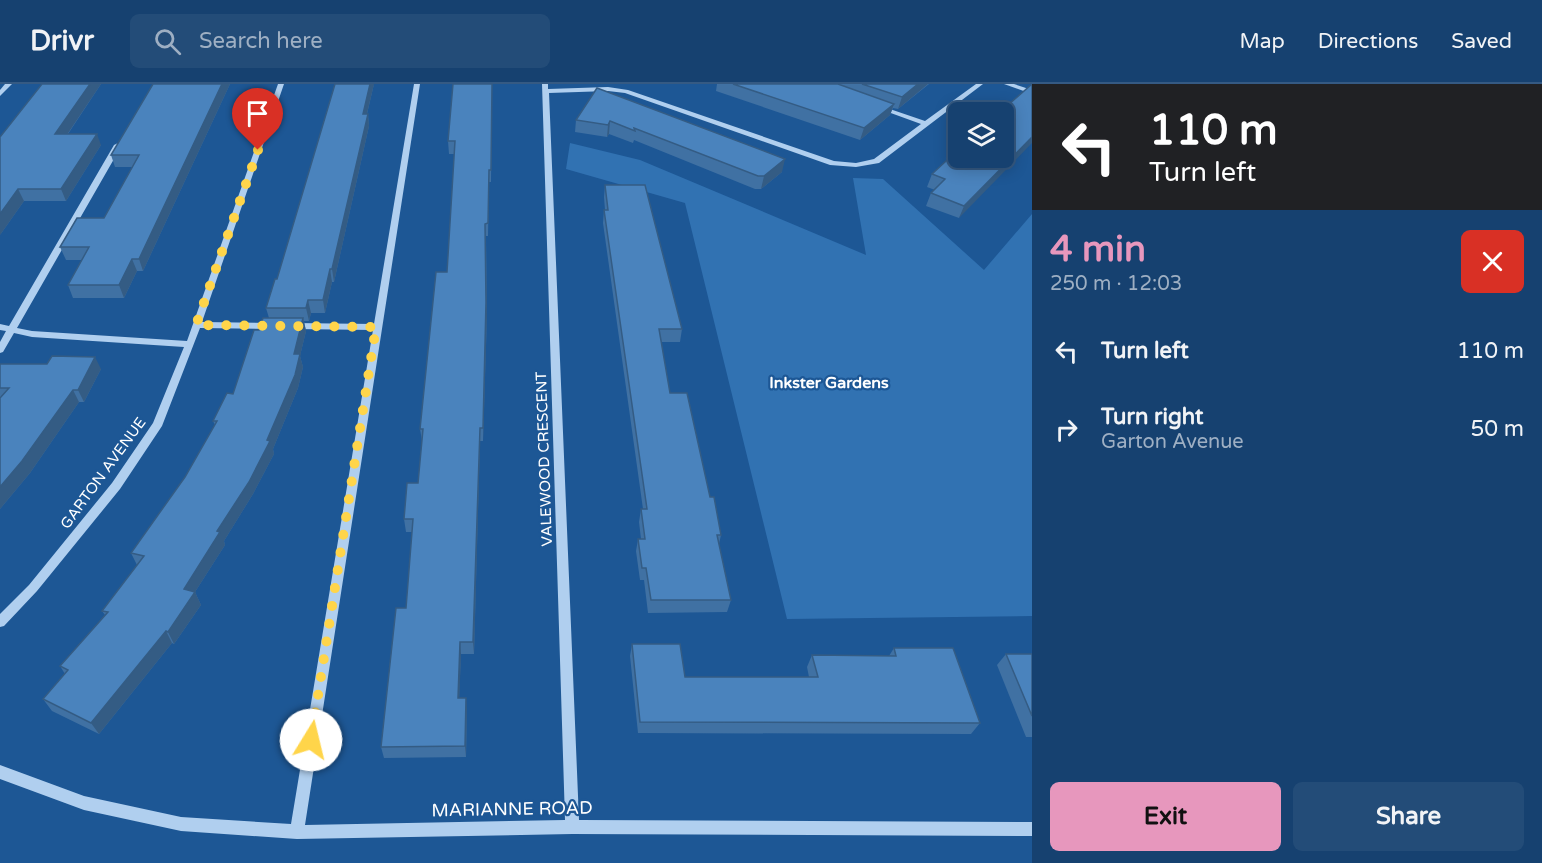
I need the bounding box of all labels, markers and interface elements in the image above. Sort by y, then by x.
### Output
search box [130,14,550,68]
text: Drivr [30,24,94,58]
icon: search [151,25,184,58]
text: Search here [199,28,323,54]
text: Map [1239,29,1285,54]
text: Directions [1318,29,1418,54]
text: Saved [1451,29,1512,54]
pin [232,88,283,150]
icon: arrive [241,97,274,130]
map controls [948,102,1014,168]
button: layers [948,102,1014,168]
text: 110 m [1149,105,1278,156]
icon: left [1050,108,1128,186]
text: Turn left [1149,156,1256,189]
text: 4 min [1050,228,1146,271]
button: close [1461,230,1524,293]
text: 250 m · 12:03 [1050,272,1182,296]
icon: left [1050,335,1083,368]
text: Turn left [1101,338,1189,364]
text: 110 m [1457,338,1524,364]
street label: VALEWOOD CRESCENT [532,371,556,547]
district label: Inkster Gardens [769,373,889,393]
text: Turn right [1101,404,1203,430]
icon: right [1050,413,1083,446]
street label: GARTON AVENUE [56,414,150,532]
text: 50 m [1470,416,1524,442]
text: Garton Avenue [1101,430,1244,454]
position arrow [279,708,343,772]
button: Exit [1050,782,1281,851]
button: Share [1293,782,1524,851]
street label: MARIANNE ROAD [431,797,593,821]

